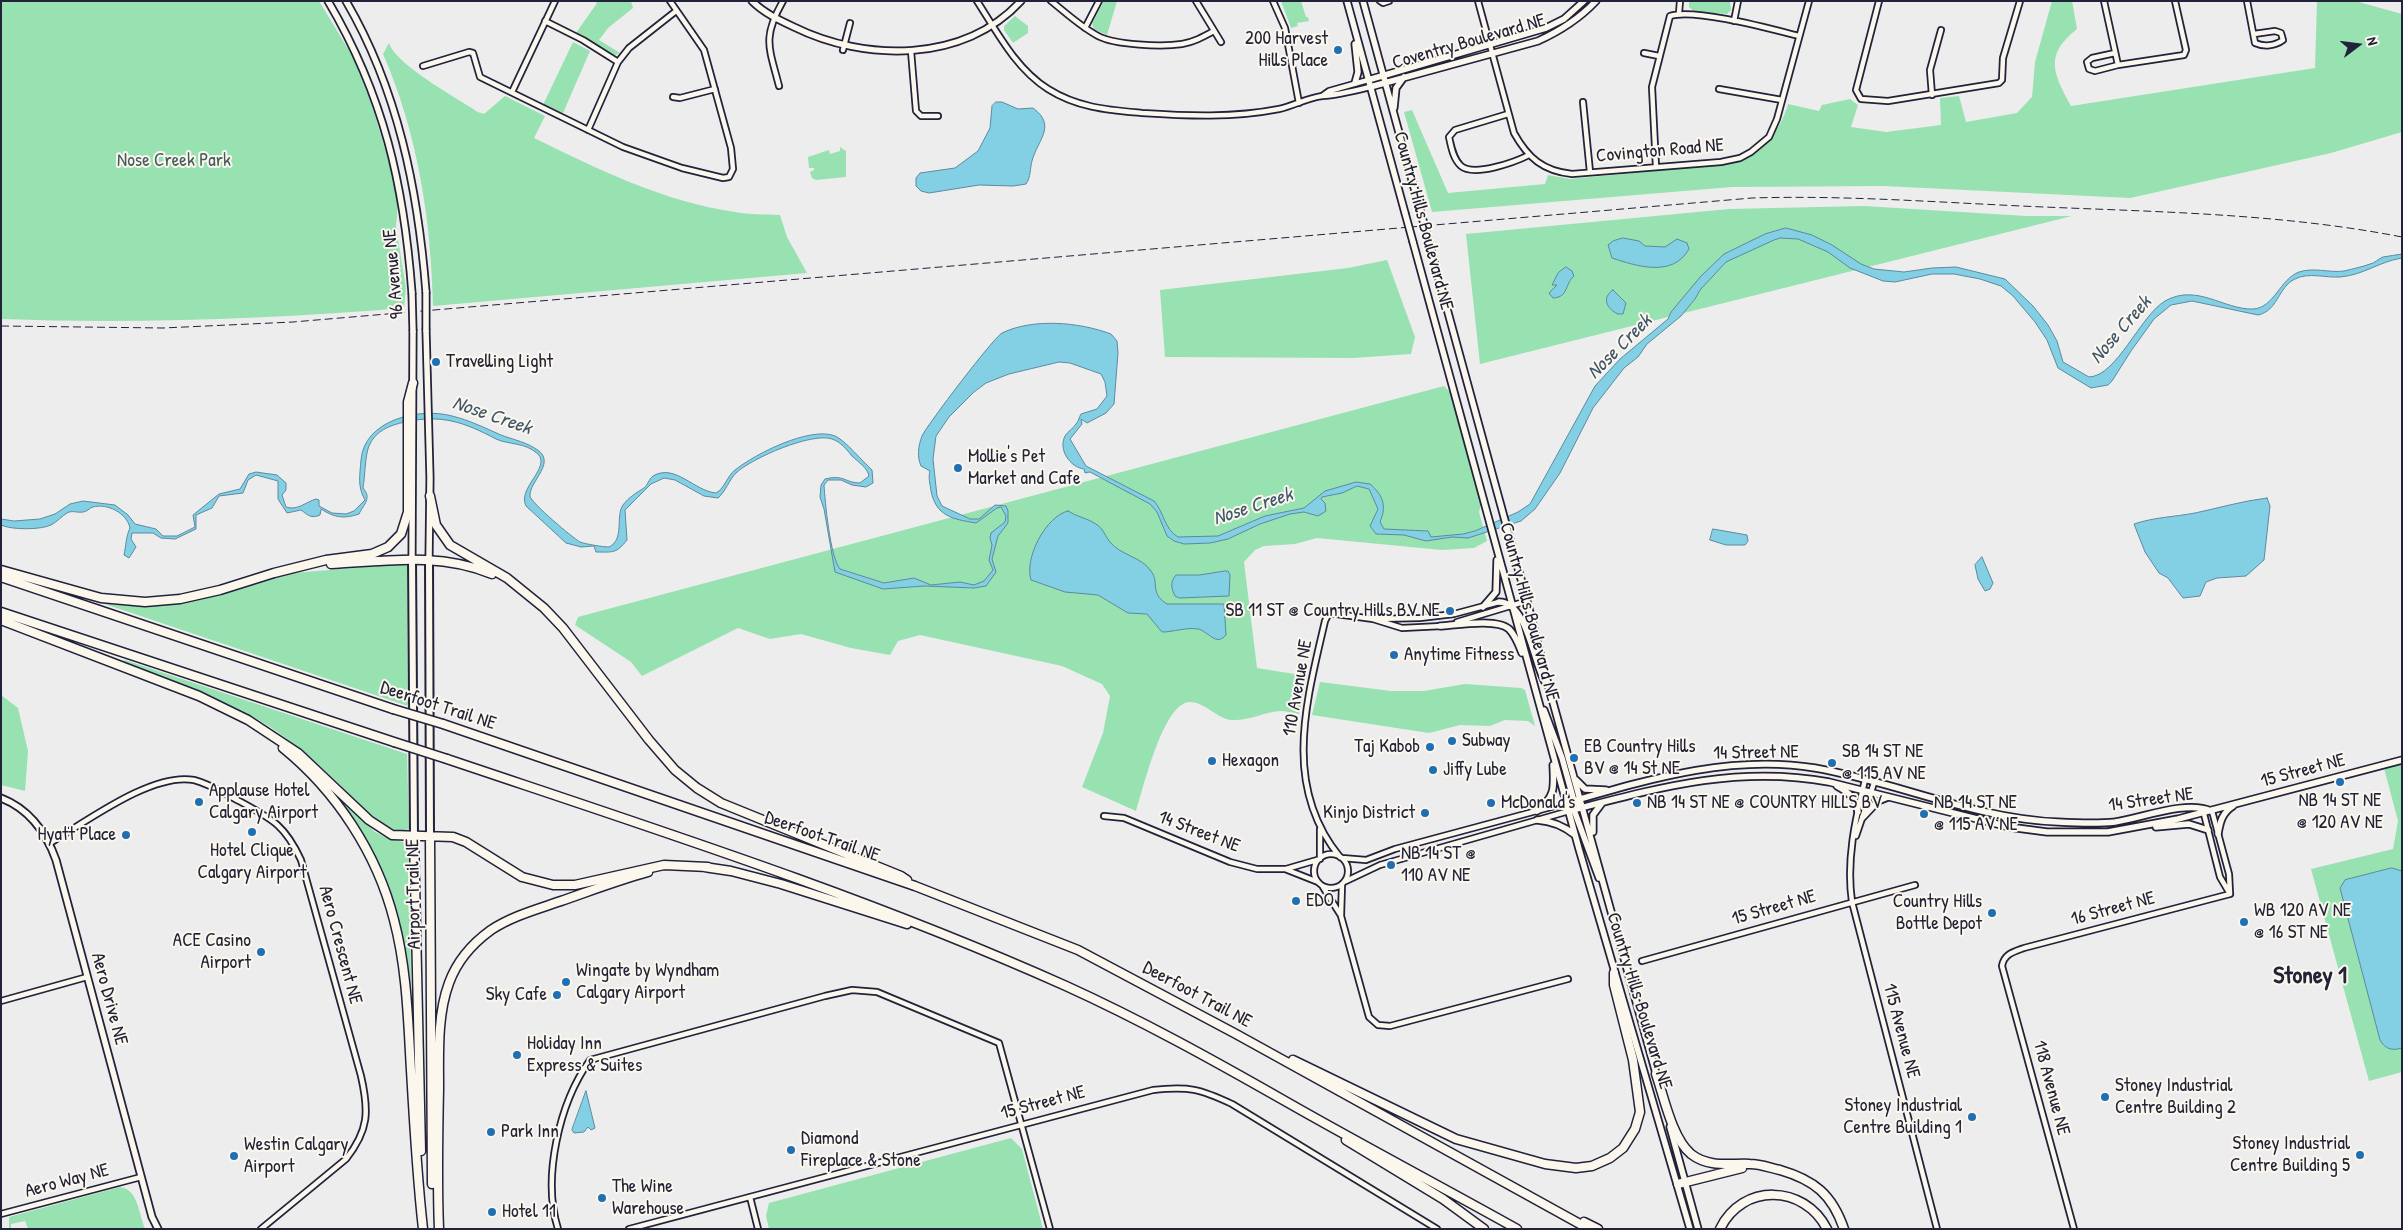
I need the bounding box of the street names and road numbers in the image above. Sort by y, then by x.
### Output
street label: Coventry Boulevard NE [1390,9,1548,75]
street label: Country Hills Boulevard NE [1388,129,1458,313]
street label: Covington Road NE [1595,134,1725,168]
street label: 96 Avenue NE [379,228,409,320]
street label: Country Hills Boulevard NE [1494,520,1564,704]
street label: 110 Avenue NE [1278,638,1318,738]
street label: Deerfoot Trail NE [377,677,499,735]
street label: 14 Street NE [1713,741,1799,765]
street label: 15 Street NE [2258,749,2348,793]
street label: 14 Street NE [2107,783,2195,817]
street label: 14 Street NE [1155,806,1243,858]
street label: Deerfoot Trail NE [761,807,883,867]
street label: Airport Trail NE [402,838,426,950]
street label: Aero Crescent NE [313,883,367,1007]
street label: 15 Street NE [1729,885,1819,931]
street label: 16 Street NE [2069,887,2157,931]
street label: Country Hills Boulevard NE [1601,910,1677,1092]
street label: Aero Drive NE [86,950,132,1048]
street label: Deerfoot Trail NE [1139,957,1255,1033]
street label: 115 Avenue NE [1877,981,1925,1081]
street label: 118 Avenue NE [2027,1038,2075,1138]
street label: 15 Street NE [998,1081,1088,1125]
street label: Aero Way NE [22,1159,112,1203]

